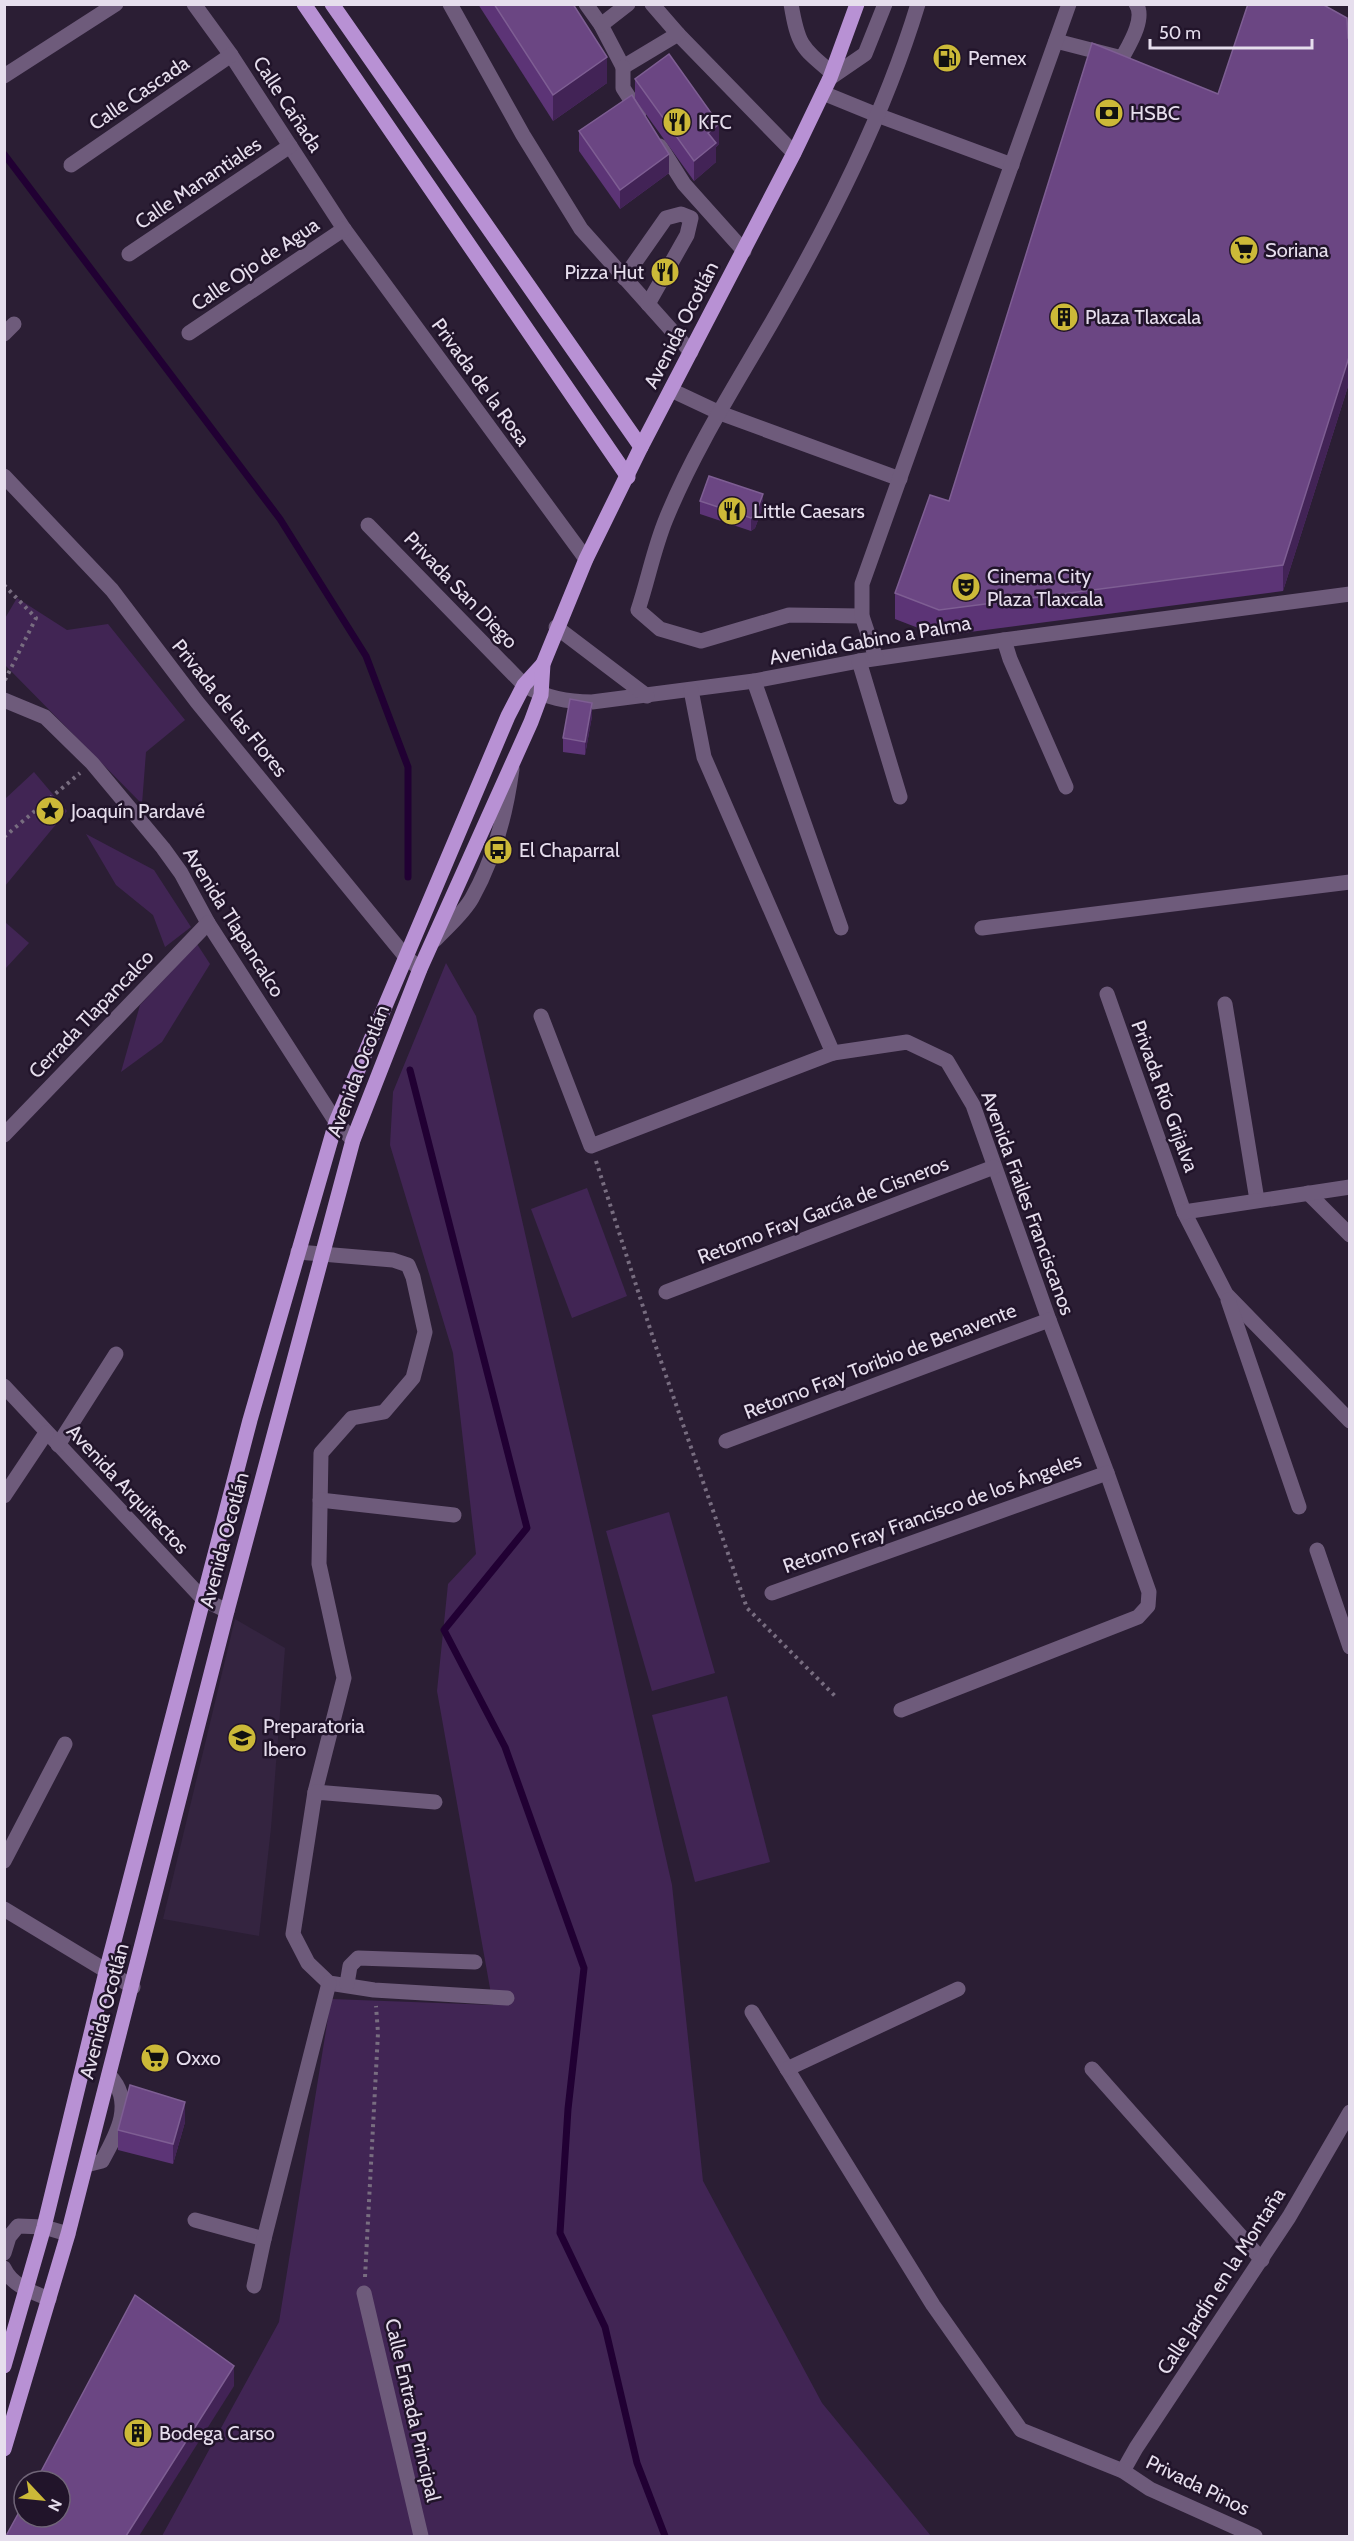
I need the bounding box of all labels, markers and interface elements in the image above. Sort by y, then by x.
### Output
scale bar [1150,12,1312,50]
text: 50 m [1159,22,1201,44]
fuel station icon: Pemex [931,42,963,74]
place label: Pemex [968,46,1027,70]
street label: Calle Cascada [84,51,194,135]
street label: Calle Cañada [248,52,328,157]
bank icon: HSBC [1093,97,1125,129]
place label: HSBC [1130,101,1180,125]
restaurant icon: KFC [661,106,693,138]
place label: KFC [698,110,732,134]
street label: Calle Manantiales [130,132,266,234]
street label: Calle Ojo de Agua [187,212,324,316]
supermarket icon: Soriana [1228,234,1260,266]
place label: Soriana [1265,238,1329,262]
restaurant icon: Pizza Hut [649,256,681,288]
street label: Avenida Ocotlán [639,257,723,393]
place label: Pizza Hut [564,260,644,284]
building icon: Plaza Tlaxcala [1048,301,1080,333]
place label: Plaza Tlaxcala [1085,305,1202,329]
street label: Privada de la Rosa [427,314,535,451]
restaurant icon: Little Caesars [716,495,748,527]
place label: Little Caesars [753,499,865,523]
street label: Privada San Diego [399,527,523,653]
place label: Cinema City Plaza Tlaxcala [987,564,1104,611]
theatre icon: Cinema City Plaza Tlaxcala [950,571,982,603]
street label: Avenida Gabino a Palma [768,610,973,670]
street label: Privada de las Flores [167,634,293,782]
place icon: Joaquín Pardavé [34,795,66,827]
place label: Joaquín Pardavé [70,799,205,823]
bus stop icon: El Chaparral [482,834,514,866]
place label: El Chaparral [519,838,620,862]
street label: Avenida Tlapancalco [178,843,290,1001]
street label: Cerrada Tlapancalco [23,945,159,1083]
street label: Avenida Ocotlán [322,1002,394,1140]
street label: Privada Río Grijalva [1126,1017,1204,1175]
street label: Avenida Frailes Franciscanos [976,1088,1080,1318]
street label: Retorno Fray García de Cisneros [694,1151,952,1269]
street label: Retorno Fray Toribio de Benavente [740,1298,1020,1424]
street label: Avenida Arquitectos [62,1419,194,1559]
street label: Retorno Fray Francisco de los Ángeles [780,1448,1084,1578]
street label: Avenida Ocotlán [194,1470,254,1610]
place label: Preparatoria Ibero [263,1714,365,1761]
school or university icon: Preparatoria Ibero [226,1722,258,1754]
street label: Avenida Ocotlán [74,1941,134,2081]
supermarket icon: Oxxo [139,2042,171,2074]
place label: Oxxo [176,2046,221,2070]
street label: Calle Jardín en la Montaña [1152,2183,1290,2379]
street label: Calle Entrada Principal [380,2316,446,2504]
building icon: Bodega Carso [122,2417,154,2449]
place label: Bodega Carso [159,2421,275,2445]
street label: Privada Pinos [1142,2450,1254,2520]
north arrow [12,2469,72,2529]
text: N [44,2496,66,2515]

